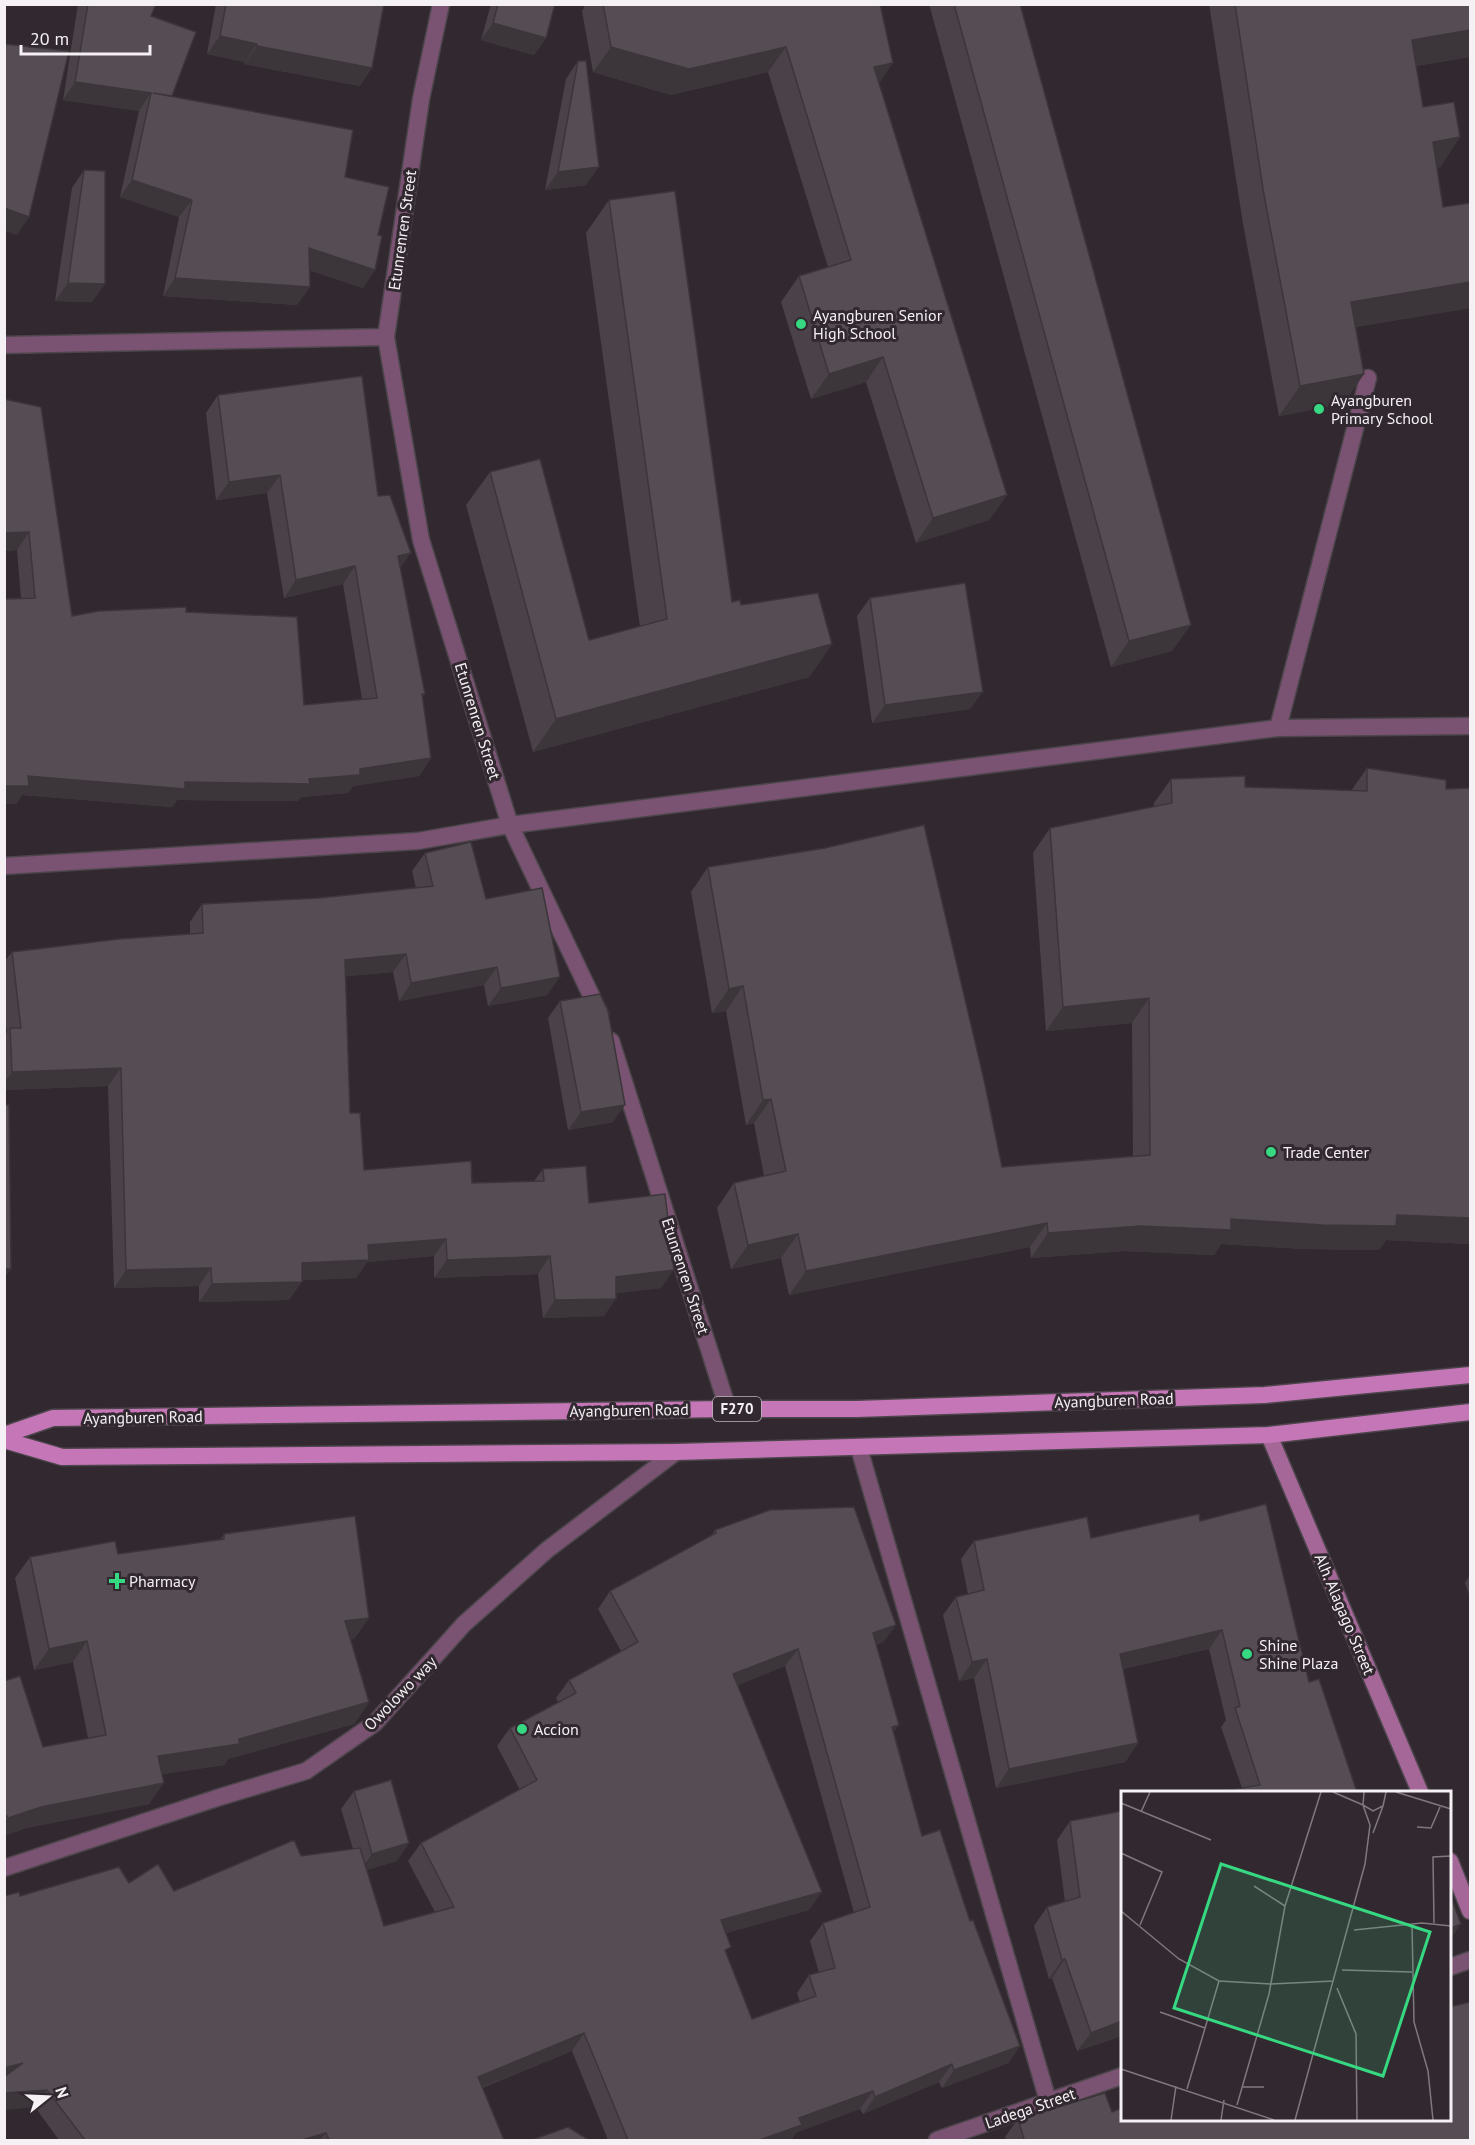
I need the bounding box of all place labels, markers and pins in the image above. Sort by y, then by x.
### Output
place label: Ayangburen Senior High School [813,305,943,343]
marker: Ayangburen Senior High School [794,317,808,331]
place label: Ayangburen Primary School [1331,390,1433,428]
marker: Ayangburen Primary School [1312,402,1326,416]
place label: Trade Center [1283,1142,1369,1162]
marker: Trade Center [1264,1145,1278,1159]
place label: Pharmacy [129,1571,196,1591]
marker: Pharmacy [110,1574,124,1588]
place label: Shine Shine Plaza [1259,1635,1338,1673]
marker: Shine Shine Plaza [1240,1647,1254,1661]
place label: Accion [534,1719,579,1739]
marker: Accion [515,1722,529,1736]

